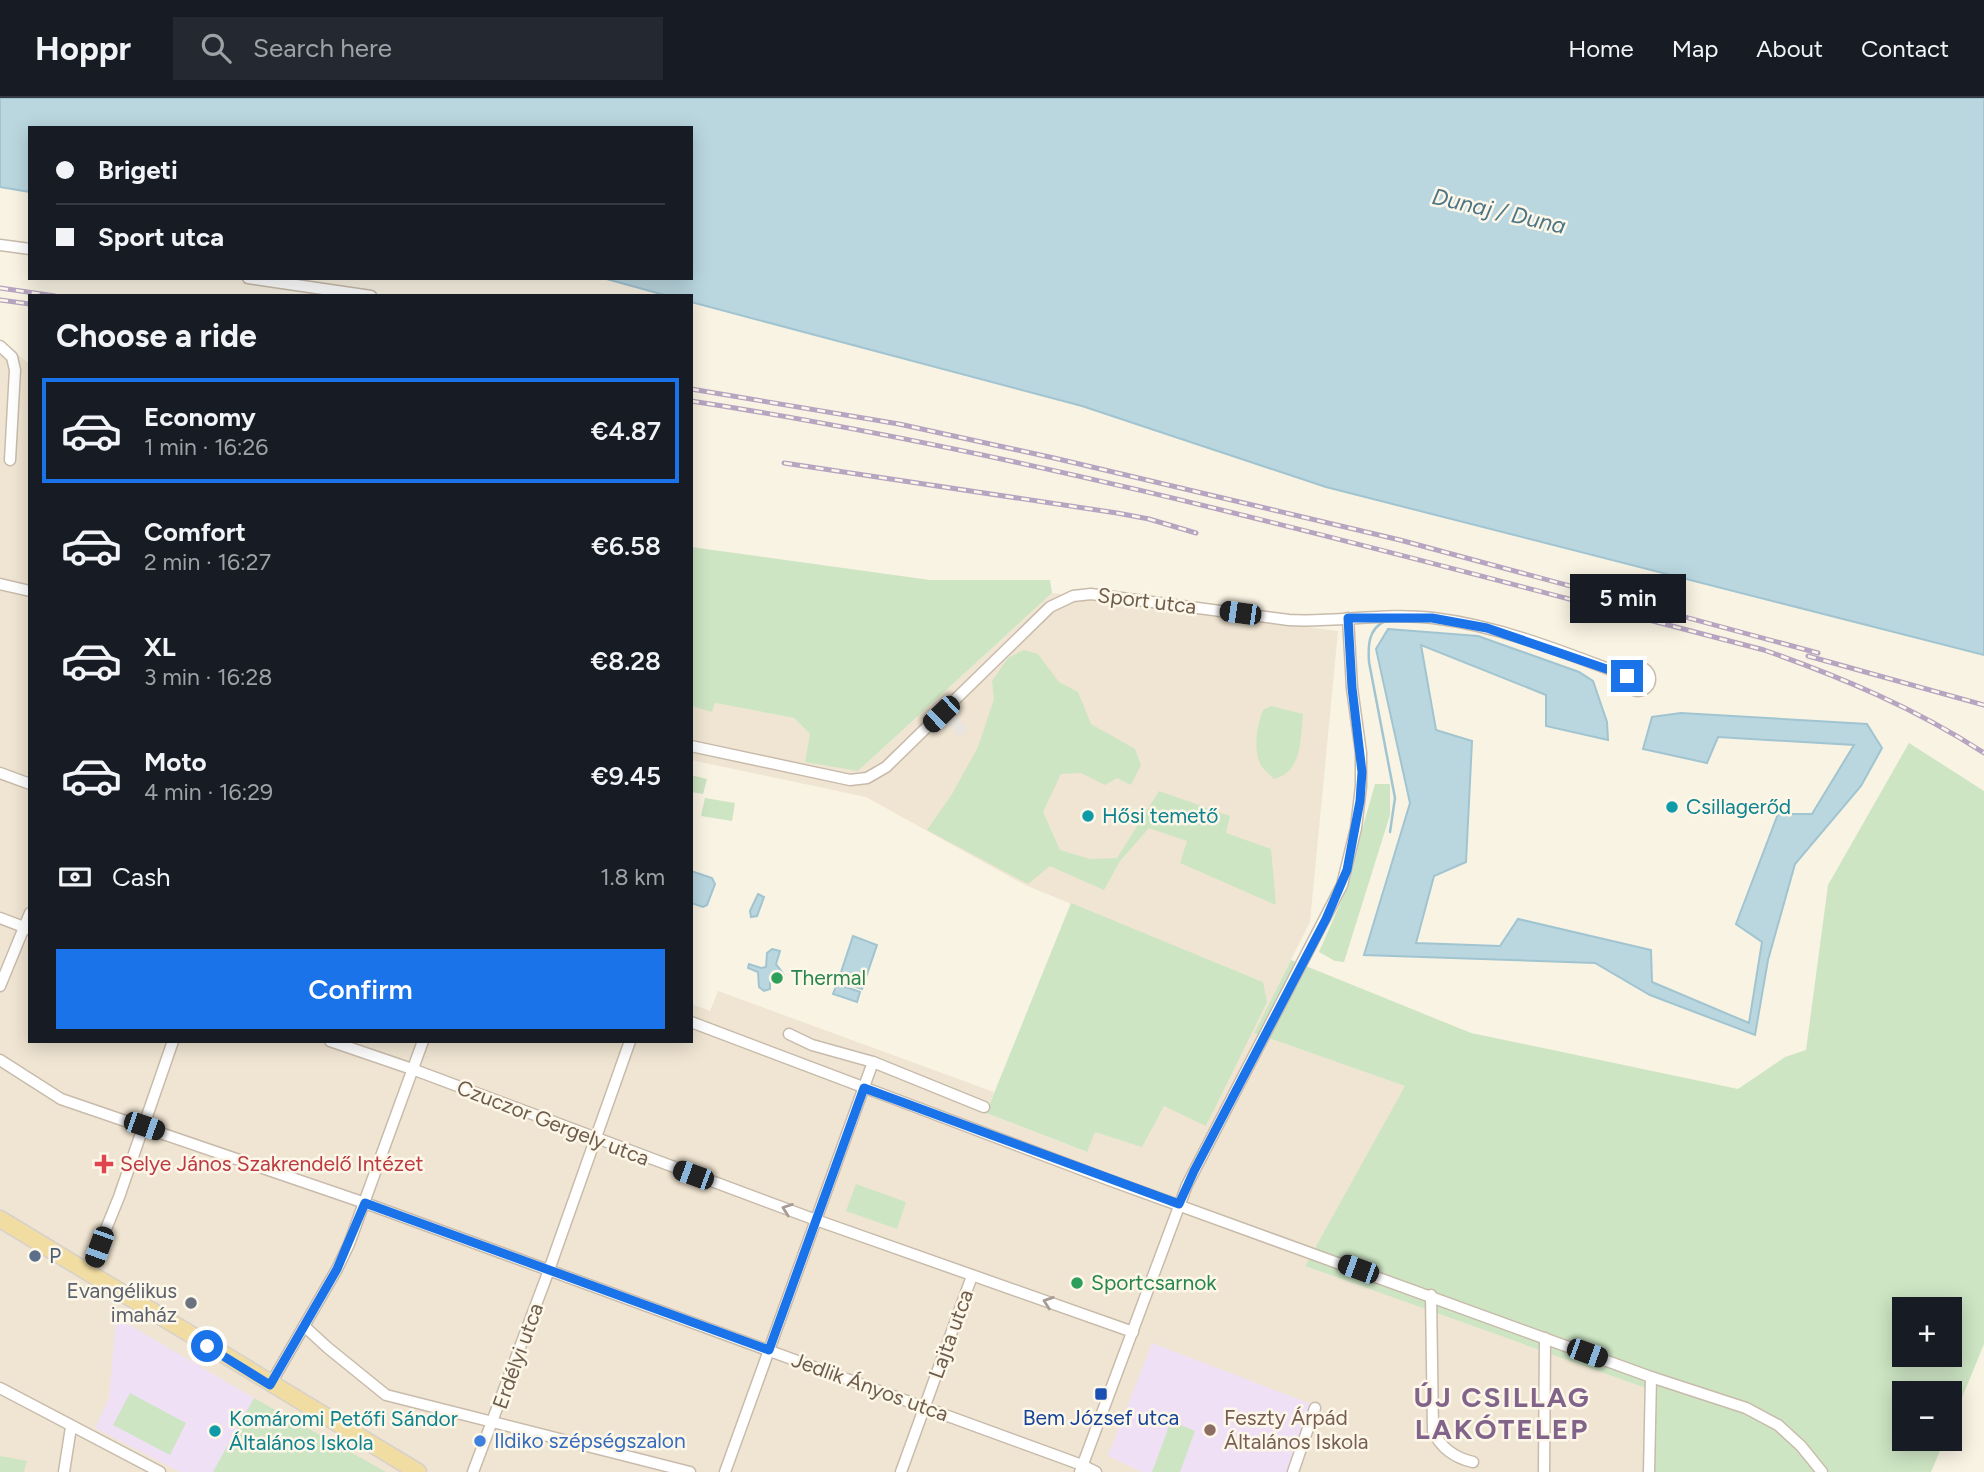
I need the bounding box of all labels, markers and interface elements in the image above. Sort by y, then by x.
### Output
search box [173,17,663,80]
text: Hoppr [35,29,131,68]
icon: search [197,29,235,67]
text: Search here [253,32,392,64]
text: Home [1568,34,1634,63]
text: Map [1672,34,1718,63]
text: About [1756,34,1823,63]
text: Contact [1861,34,1949,63]
text: Brigeti [98,154,178,186]
water label: Dunaj / Duna [1429,182,1569,240]
text: Sport utca [98,221,224,253]
text: Choose a ride [56,317,257,355]
icon: car [60,399,123,462]
text: Economy [144,401,256,433]
text: €4.87 [591,415,661,447]
text: 1 min · 16:26 [144,433,268,461]
icon: car [60,514,123,577]
text: Comfort [144,516,246,548]
text: €6.58 [591,530,661,562]
text: 2 min · 16:27 [144,548,271,576]
callout: 5 min [1569,574,1685,624]
street label: Sport utca [1096,582,1198,619]
text: 5 min [1599,584,1657,612]
car [1218,600,1263,626]
icon: car [60,629,123,692]
text: XL [144,631,176,663]
text: €8.28 [591,645,661,677]
route end [1611,660,1643,692]
text: 3 min · 16:28 [144,663,272,691]
car [919,692,964,736]
icon: car [60,744,123,807]
text: Moto [144,746,207,778]
text: €9.45 [591,760,661,792]
text: 4 min · 16:29 [144,778,273,806]
place label: Csillagerőd [1686,794,1791,819]
marker: Csillagerőd [1664,799,1680,815]
place label: Hősi temető [1102,803,1219,828]
marker: Hősi temető [1080,808,1096,824]
icon: cash [56,858,94,896]
text: Cash [112,861,171,893]
text: 1.8 km [600,863,665,891]
button: Confirm [56,949,665,1029]
place label: Thermal [791,965,866,990]
marker: Thermal [769,970,785,986]
street label: Czuczor Gergely utca [453,1074,653,1171]
car [121,1109,168,1143]
place label: Selye János Szakrendelő Intézet [120,1151,424,1176]
marker: Selye János Szakrendelő Intézet [94,1154,114,1174]
car [670,1158,717,1192]
one-way arrow [782,1204,794,1218]
car [82,1224,117,1270]
place label: P [49,1243,61,1268]
marker: P [27,1248,43,1264]
car [1335,1252,1382,1286]
place label: Sportcsarnok [1091,1270,1217,1295]
marker: Sportcsarnok [1069,1275,1085,1291]
place label: Evangélikus imaház [66,1278,177,1327]
street label: Lajta utca [923,1286,978,1382]
marker: Evangélikus imaház [183,1295,199,1311]
one-way arrow [1042,1296,1054,1310]
map controls [1892,1297,1962,1451]
button: + [1892,1297,1962,1367]
street label: Erdélyi utca [487,1300,548,1412]
route start [191,1330,223,1362]
car [1564,1336,1611,1370]
street label: Jedlik Ányos utca [788,1347,952,1426]
district label: ÚJ CSILLAG LAKÓTELEP [1413,1380,1591,1446]
button: − [1892,1381,1962,1451]
marker: Bem József utca [1093,1386,1109,1402]
place label: Bem József utca [1023,1405,1179,1430]
place label: Feszty Árpád Általános Iskola [1224,1405,1369,1454]
place label: Komáromi Petőfi Sándor Általános Iskola [229,1406,458,1455]
marker: Feszty Árpád Általános Iskola [1202,1422,1218,1438]
marker: Komáromi Petőfi Sándor Általános Iskola [207,1423,223,1439]
place label: Ildiko szépségszalon [494,1428,686,1453]
marker: Ildiko szépségszalon [472,1433,488,1449]

